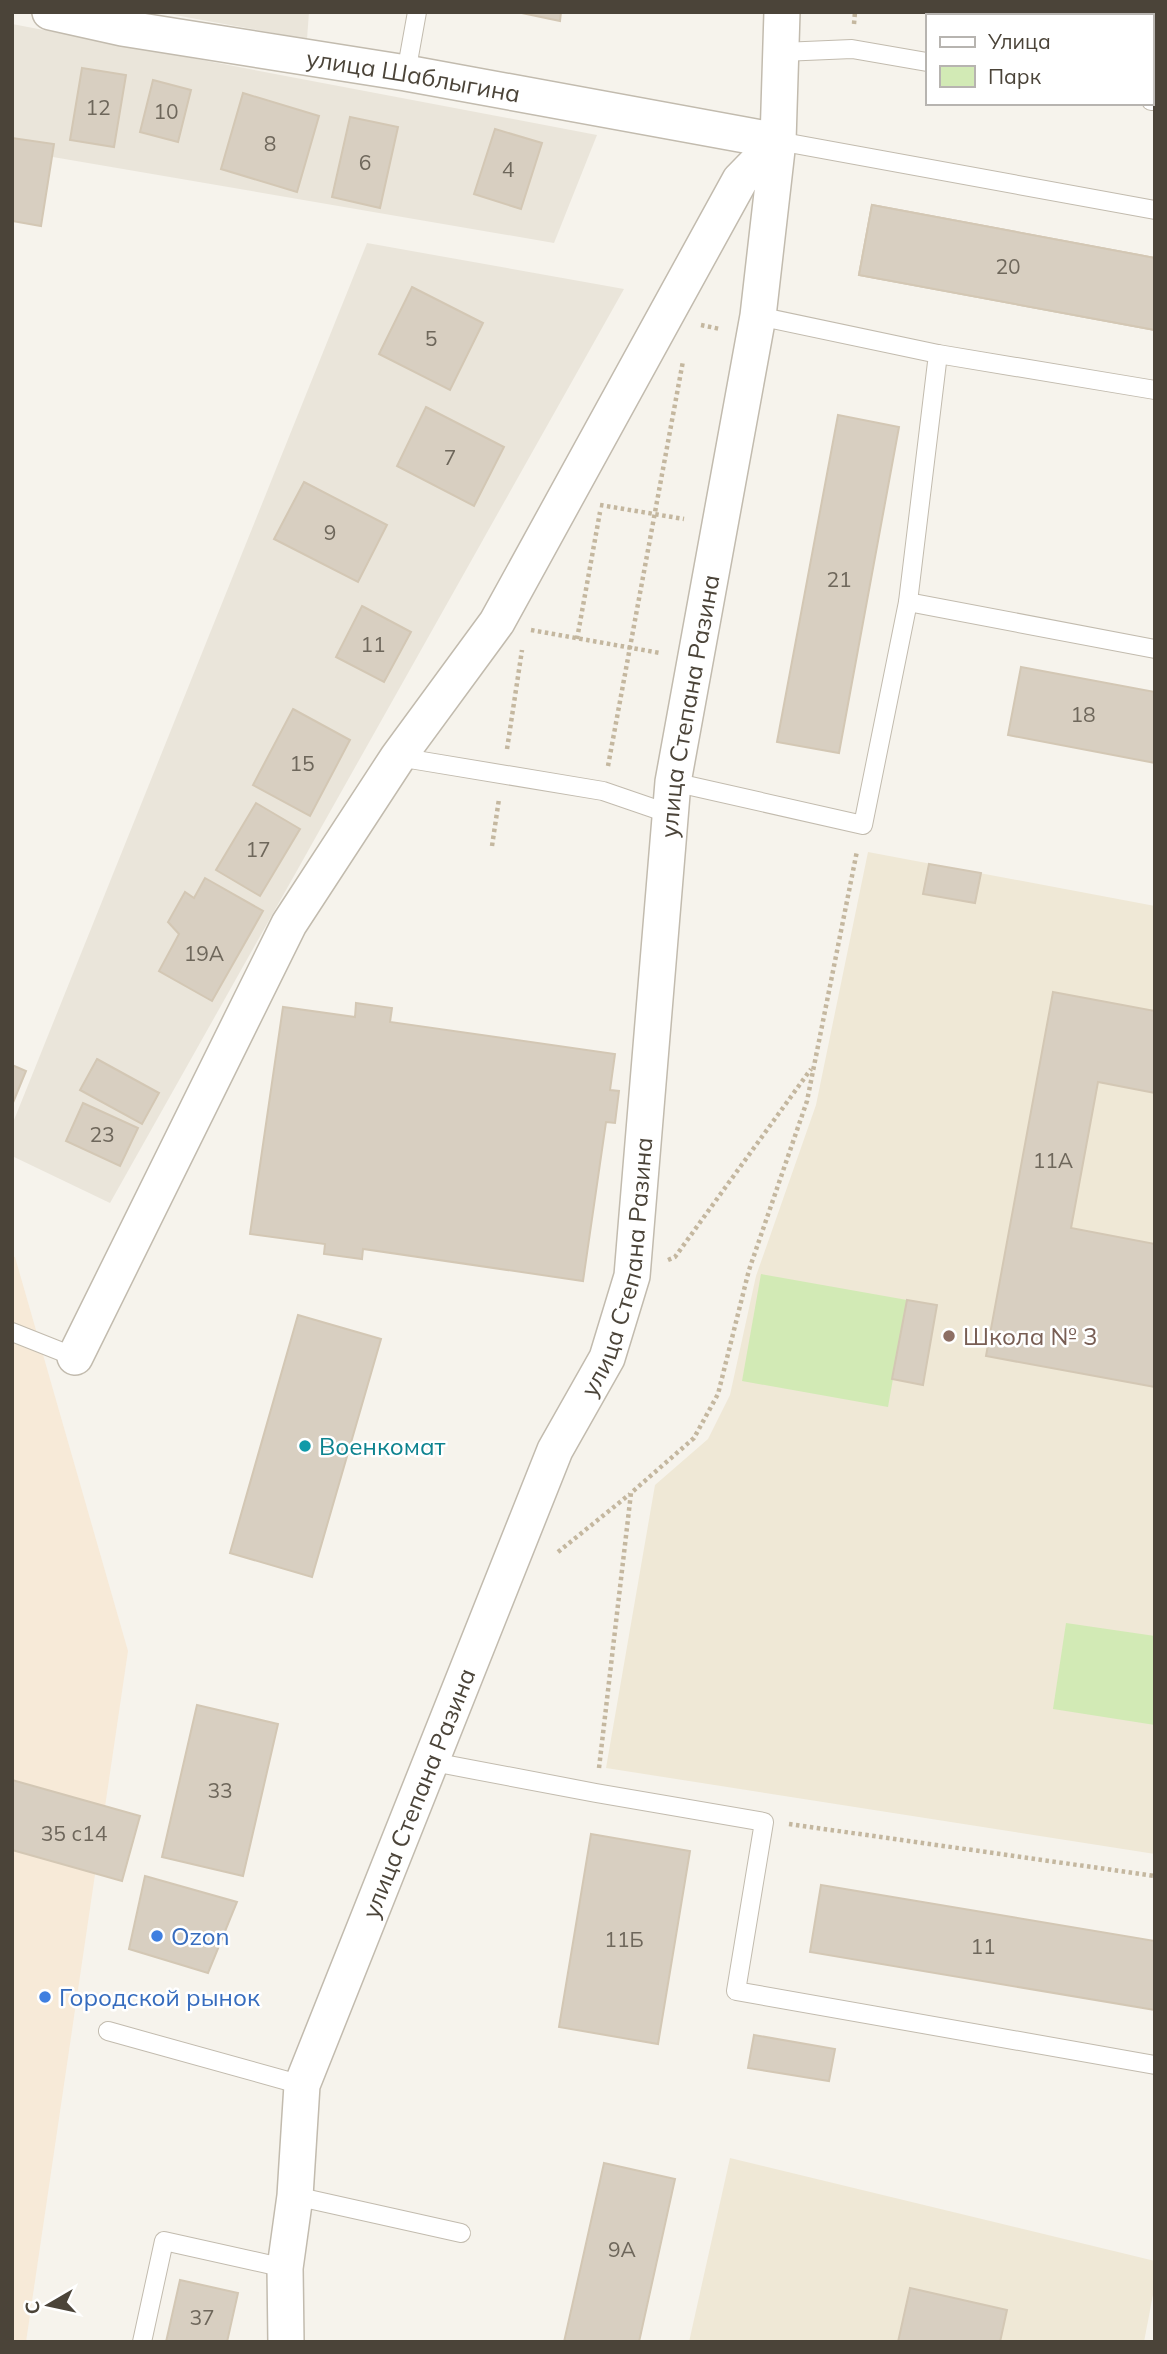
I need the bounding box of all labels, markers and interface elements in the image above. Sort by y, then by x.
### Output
legend [926,14,1153,105]
text: Улица [987,28,1051,54]
street label: улица Шаблыгина [304,42,523,109]
text: Парк [988,63,1042,89]
house number: 12 [85,94,111,120]
house number: 10 [153,98,179,124]
house number: 8 [264,130,276,156]
house number: 6 [359,149,371,175]
house number: 4 [502,156,515,182]
house number: 20 [995,253,1021,279]
house number: 5 [425,325,437,351]
house number: 7 [444,444,456,470]
house number: 9 [324,519,336,545]
house number: 21 [826,566,852,592]
street label: улица Степана Разина [653,572,726,839]
house number: 11 [360,631,386,657]
house number: 18 [1070,701,1096,727]
house number: 15 [289,750,315,776]
house number: 17 [245,836,271,862]
house number: 19А [184,940,225,966]
house number: 23 [89,1121,115,1147]
street label: улица Степана Разина [574,1136,658,1401]
house number: 11А [1033,1147,1074,1173]
place label: Школа № 3 [963,1321,1097,1351]
marker: Школа № 3 [941,1328,957,1344]
place label: Военкомат [319,1431,446,1461]
marker: Военкомат [297,1438,313,1454]
street label: улица Степана Разина [355,1664,482,1923]
house number: 33 [207,1777,233,1803]
house number: 35 с14 [41,1820,108,1846]
place label: Ozon [171,1921,230,1951]
house number: 11Б [604,1926,644,1952]
marker: Ozon [149,1928,165,1944]
house number: 11 [970,1933,996,1959]
place label: Городской рынок [59,1982,260,2012]
marker: Городской рынок [37,1989,53,2005]
house number: 9А [608,2236,637,2262]
north arrow [14,2270,84,2340]
text: С [19,2299,45,2316]
house number: 37 [189,2304,215,2330]

